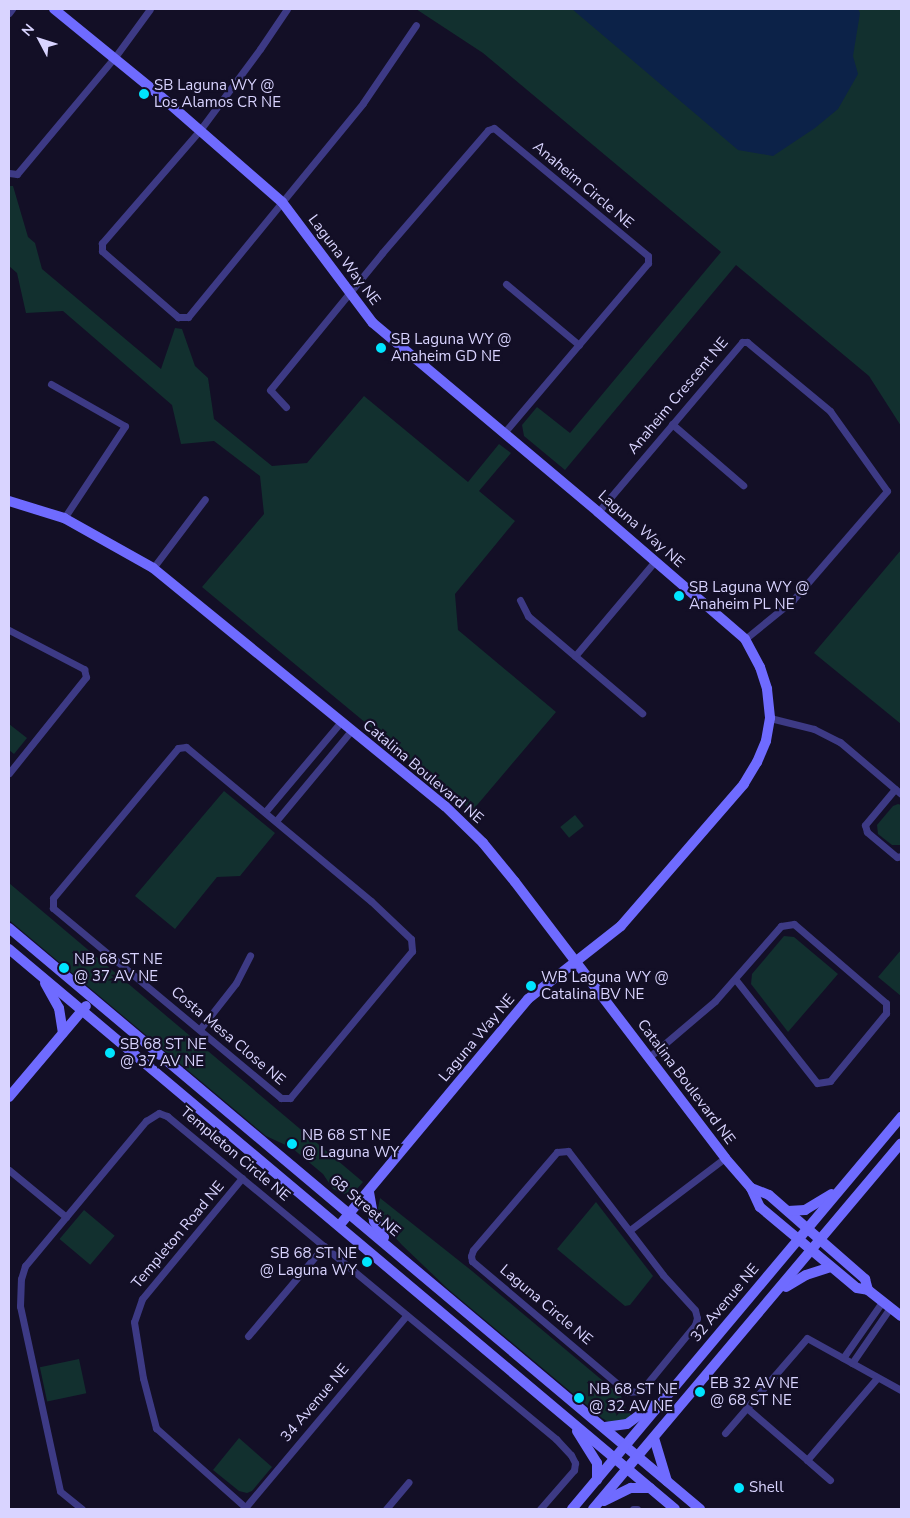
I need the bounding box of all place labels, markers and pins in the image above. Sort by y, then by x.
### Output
place label: SB Laguna WY @ Los Alamos CR NE [154,76,281,111]
marker: SB Laguna WY @ Los Alamos CR NE [138,88,150,100]
place label: SB Laguna WY @ Anaheim GD NE [391,330,511,365]
marker: SB Laguna WY @ Anaheim GD NE [375,342,387,354]
place label: SB Laguna WY @ Anaheim PL NE [689,578,809,613]
marker: SB Laguna WY @ Anaheim PL NE [673,590,685,602]
place label: NB 68 ST NE @ 37 AV NE [74,950,163,985]
marker: NB 68 ST NE @ 37 AV NE [58,962,70,974]
place label: WB Laguna WY @ Catalina BV NE [541,968,669,1003]
marker: WB Laguna WY @ Catalina BV NE [525,980,537,992]
place label: SB 68 ST NE @ 37 AV NE [120,1035,207,1070]
marker: SB 68 ST NE @ 37 AV NE [104,1047,116,1059]
place label: NB 68 ST NE @ Laguna WY [302,1126,399,1161]
marker: NB 68 ST NE @ Laguna WY [286,1138,298,1150]
place label: SB 68 ST NE @ Laguna WY [260,1244,357,1279]
marker: SB 68 ST NE @ Laguna WY [361,1256,373,1268]
place label: EB 32 AV NE @ 68 ST NE [710,1374,799,1409]
place label: NB 68 ST NE @ 32 AV NE [589,1380,678,1415]
marker: EB 32 AV NE @ 68 ST NE [694,1386,706,1398]
marker: NB 68 ST NE @ 32 AV NE [573,1392,585,1404]
place label: Shell [749,1479,784,1497]
marker: Shell [733,1482,745,1494]

